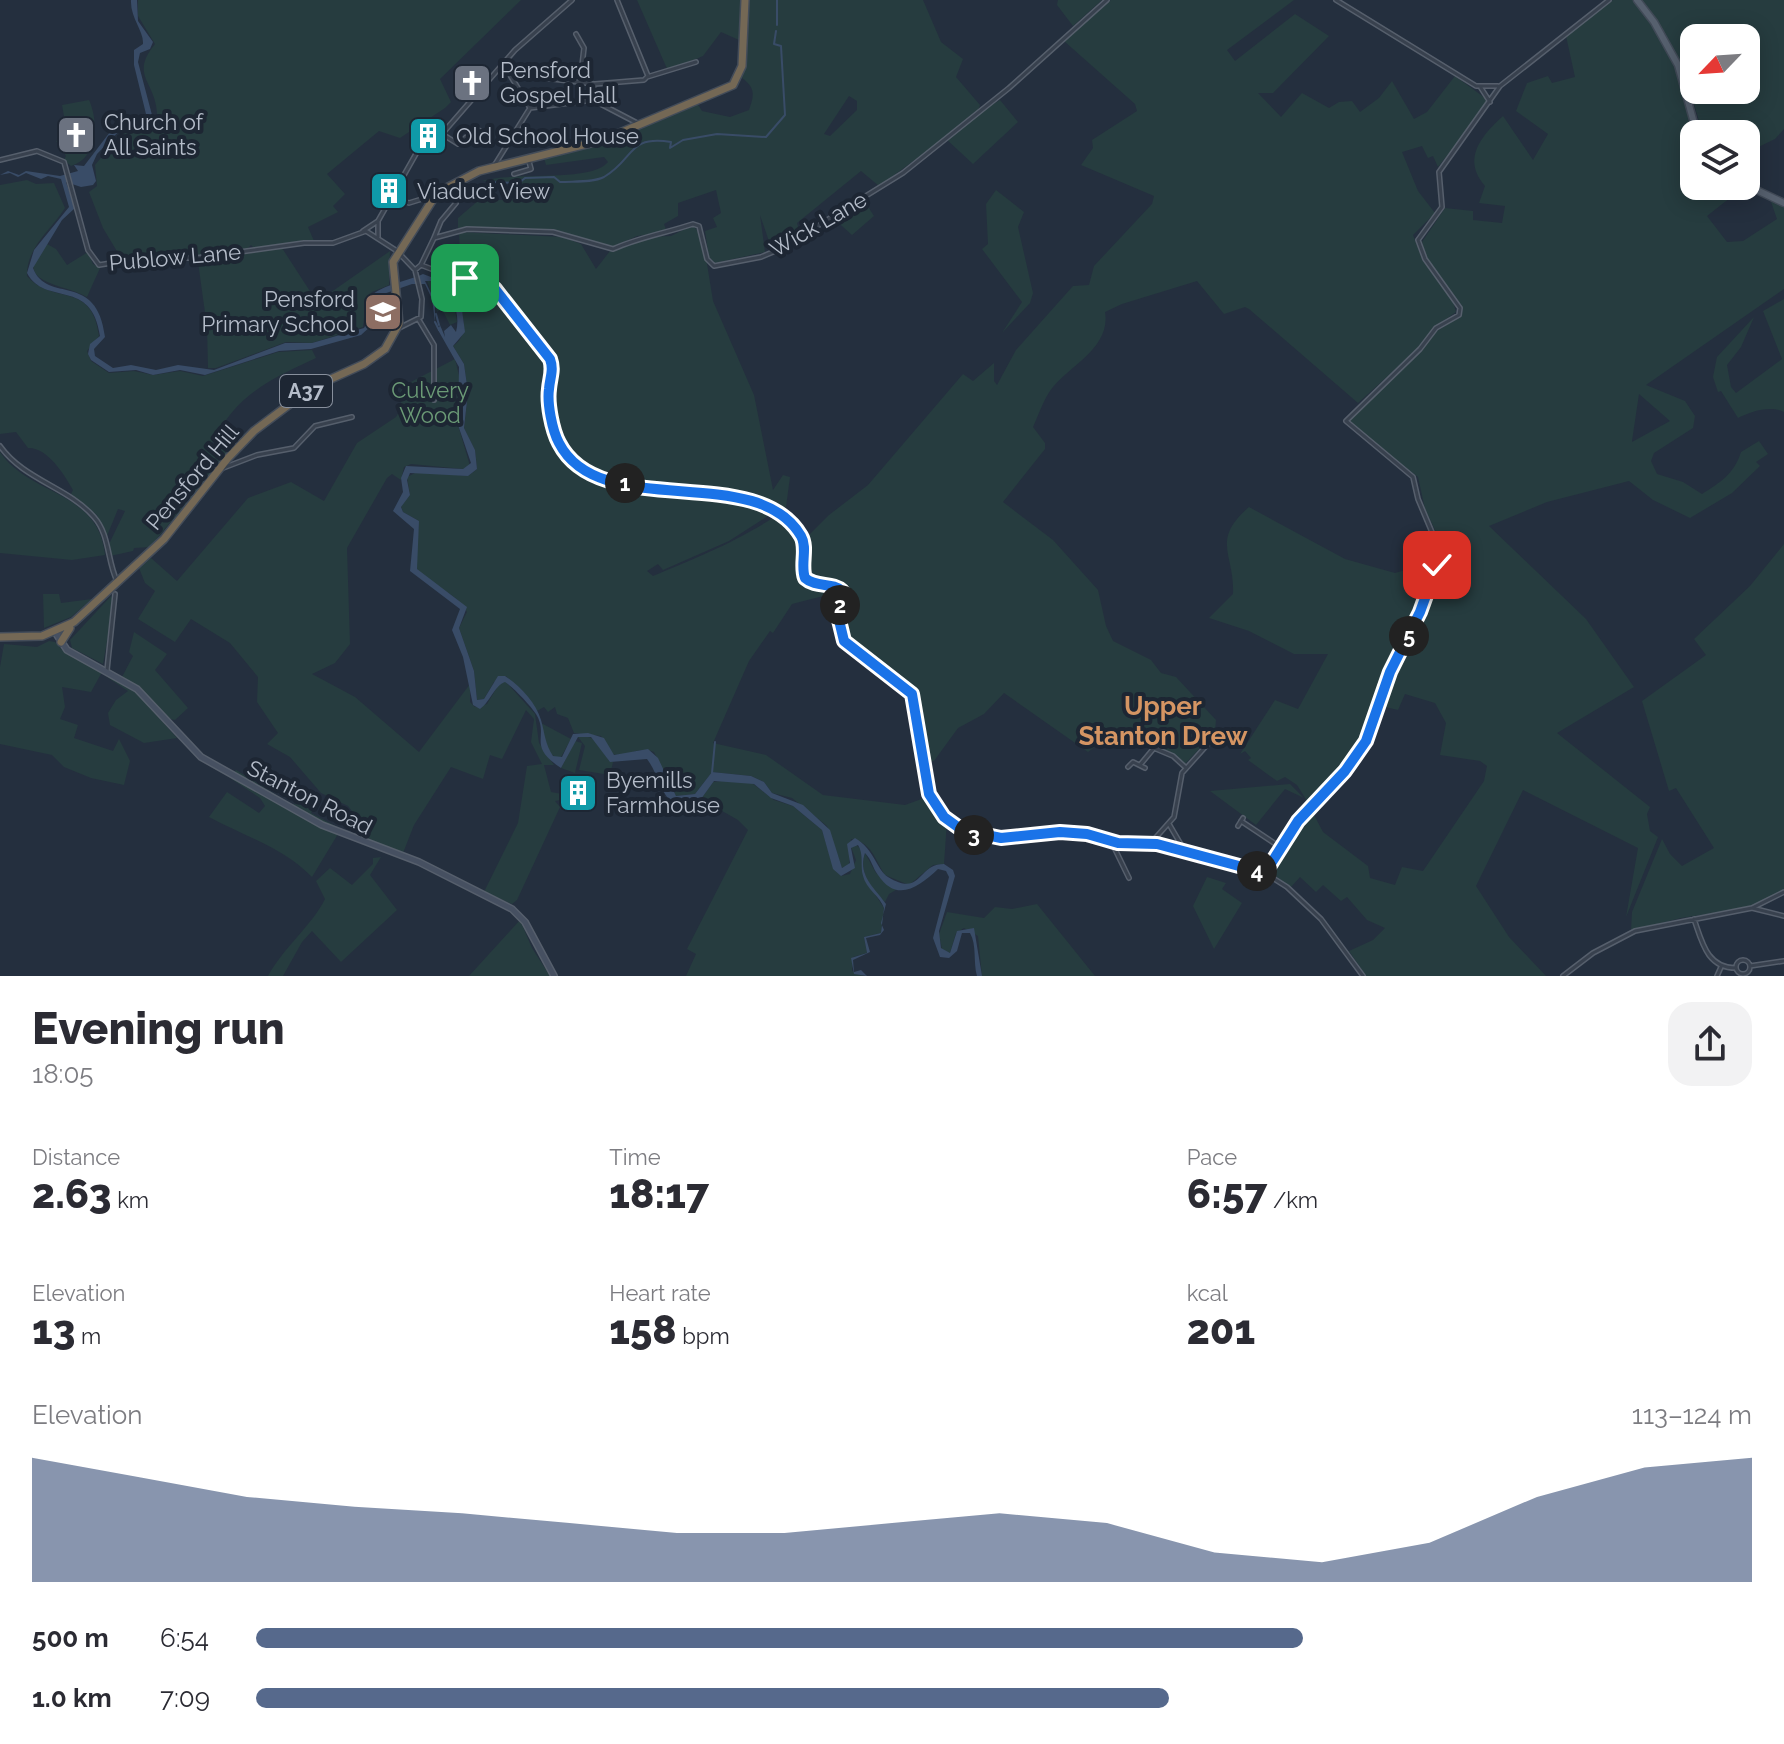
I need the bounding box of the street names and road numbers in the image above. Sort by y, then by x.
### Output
street label: Wick Lane [765,186,871,262]
street label: Publow Lane [108,238,242,276]
road number: A37 [280,375,332,407]
street label: Pensford Hill [140,419,244,535]
street label: Stanton Road [243,754,377,840]

